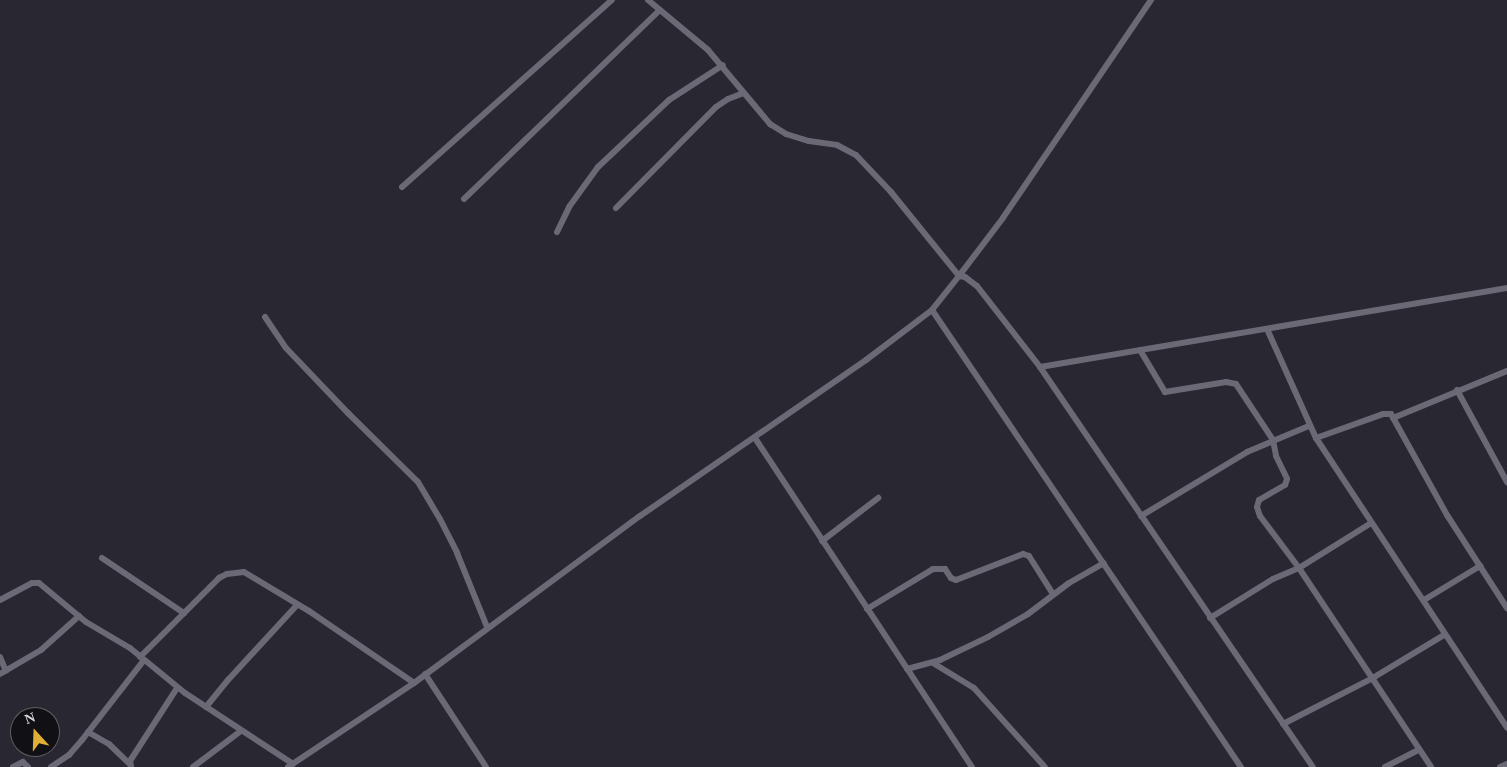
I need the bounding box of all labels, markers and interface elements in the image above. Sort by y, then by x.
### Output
north arrow [10,707,60,757]
text: N [23,710,37,727]

